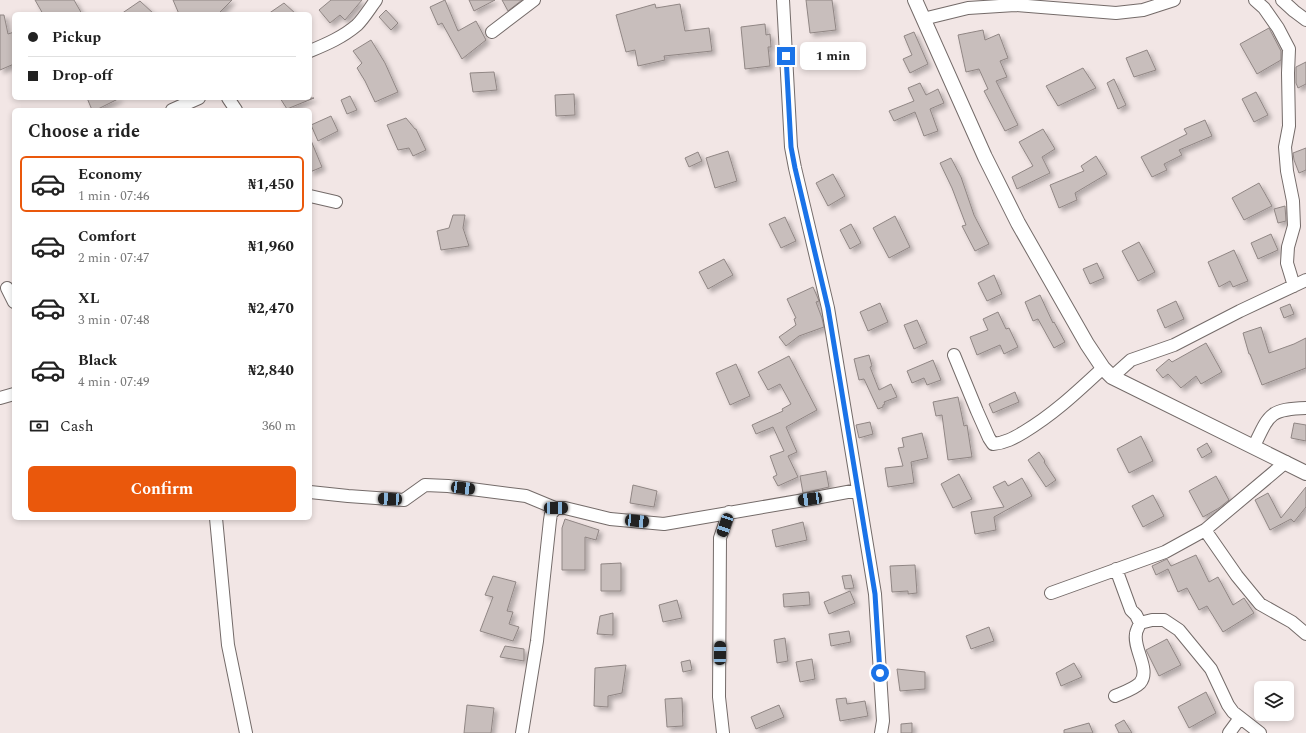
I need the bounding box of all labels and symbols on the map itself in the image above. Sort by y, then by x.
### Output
callout: 1 min [800,42,866,70]
route end [777,47,795,65]
car [450,481,476,495]
car [797,491,823,507]
car [378,492,402,506]
car [544,502,568,514]
car [715,512,735,538]
car [624,514,650,528]
car [714,641,726,665]
route start [871,664,889,682]

